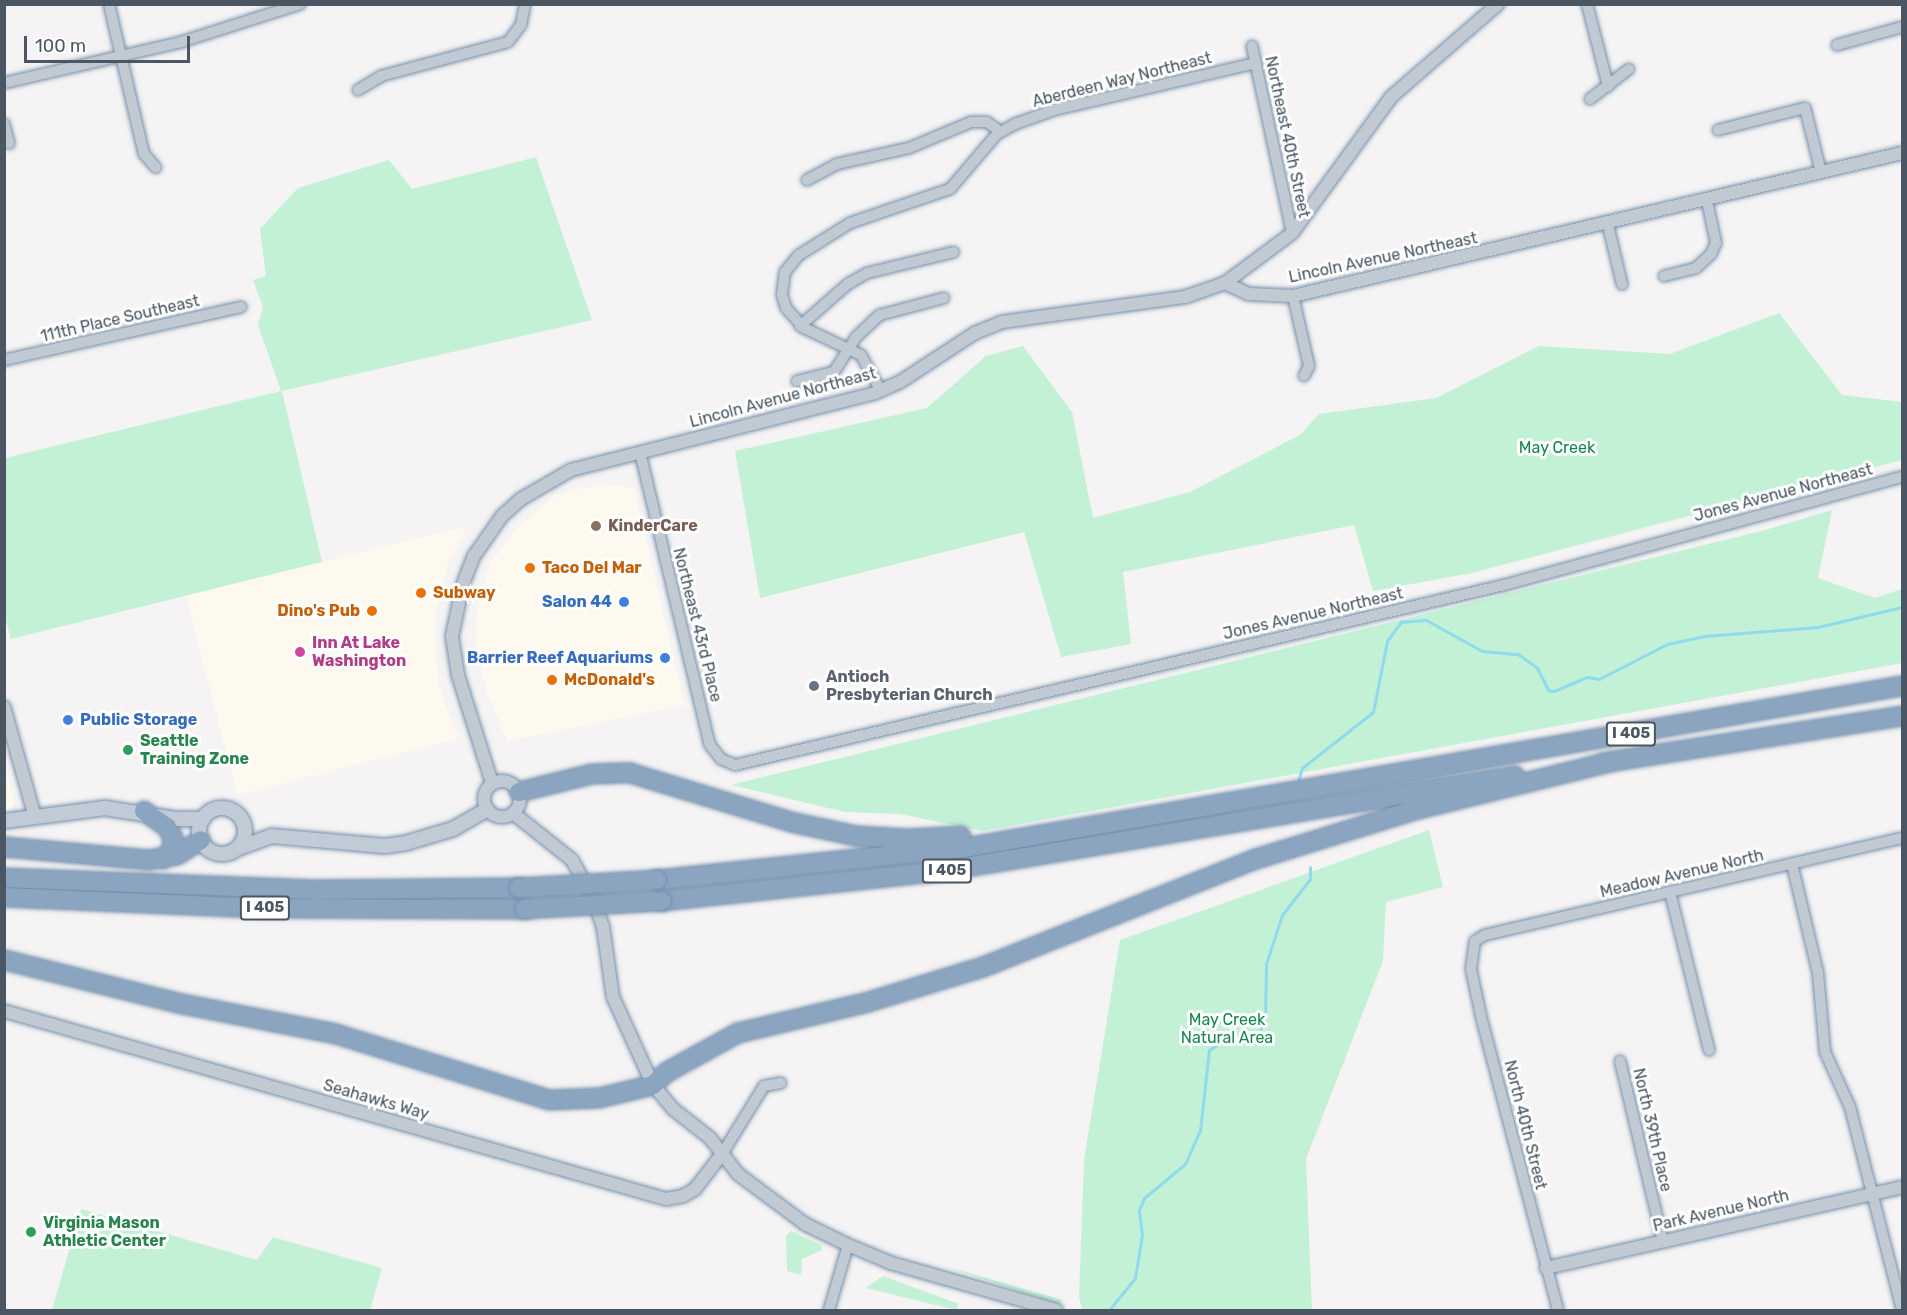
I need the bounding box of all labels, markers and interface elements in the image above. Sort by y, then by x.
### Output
scale bar [27,24,194,62]
text: 100 m [35,35,86,57]
street label: Aberdeen Way Northeast [1030,48,1214,112]
street label: Northeast 40th Street [1260,54,1314,220]
street label: Lincoln Avenue Northeast [1287,229,1479,287]
street label: 111th Place Southeast [39,291,201,347]
street label: Lincoln Avenue Northeast [687,364,879,432]
park label: May Creek [1519,438,1595,458]
street label: Jones Avenue Northeast [1691,460,1875,526]
place label: KinderCare [608,516,698,536]
marker: KinderCare [589,519,603,533]
street label: Northeast 43rd Place [669,546,725,704]
place label: Taco Del Mar [542,558,642,578]
marker: Taco Del Mar [523,561,537,575]
place label: Subway [433,583,496,603]
street label: Jones Avenue Northeast [1221,584,1405,644]
marker: Subway [414,586,428,600]
place label: Salon 44 [542,592,612,612]
marker: Salon 44 [617,595,631,609]
place label: Dino's Pub [277,601,360,621]
marker: Dino's Pub [365,604,379,618]
place label: Inn At Lake Washington [312,633,406,671]
marker: Inn At Lake Washington [293,645,307,659]
place label: Barrier Reef Aquariums [466,648,653,668]
marker: Barrier Reef Aquariums [658,651,672,665]
place label: Antioch Presbyterian Church [826,667,993,705]
place label: McDonald's [564,670,655,690]
marker: McDonald's [545,673,559,687]
marker: Antioch Presbyterian Church [807,679,821,693]
place label: Public Storage [80,710,197,730]
marker: Public Storage [61,713,75,727]
road number: I 405 [1606,722,1656,746]
place label: Seattle Training Zone [140,731,249,769]
marker: Seattle Training Zone [121,743,135,757]
street label: Meadow Avenue North [1598,846,1766,902]
road number: I 405 [922,859,972,883]
road number: I 405 [240,896,290,920]
park label: May Creek Natural Area [1181,1010,1273,1048]
street label: North 40th Street [1500,1058,1550,1192]
street label: North 39th Place [1628,1066,1676,1194]
street label: Seahawks Way [321,1076,431,1124]
street label: Park Avenue North [1651,1186,1791,1236]
place label: Virginia Mason Athletic Center [43,1213,166,1251]
marker: Virginia Mason Athletic Center [24,1225,38,1239]

